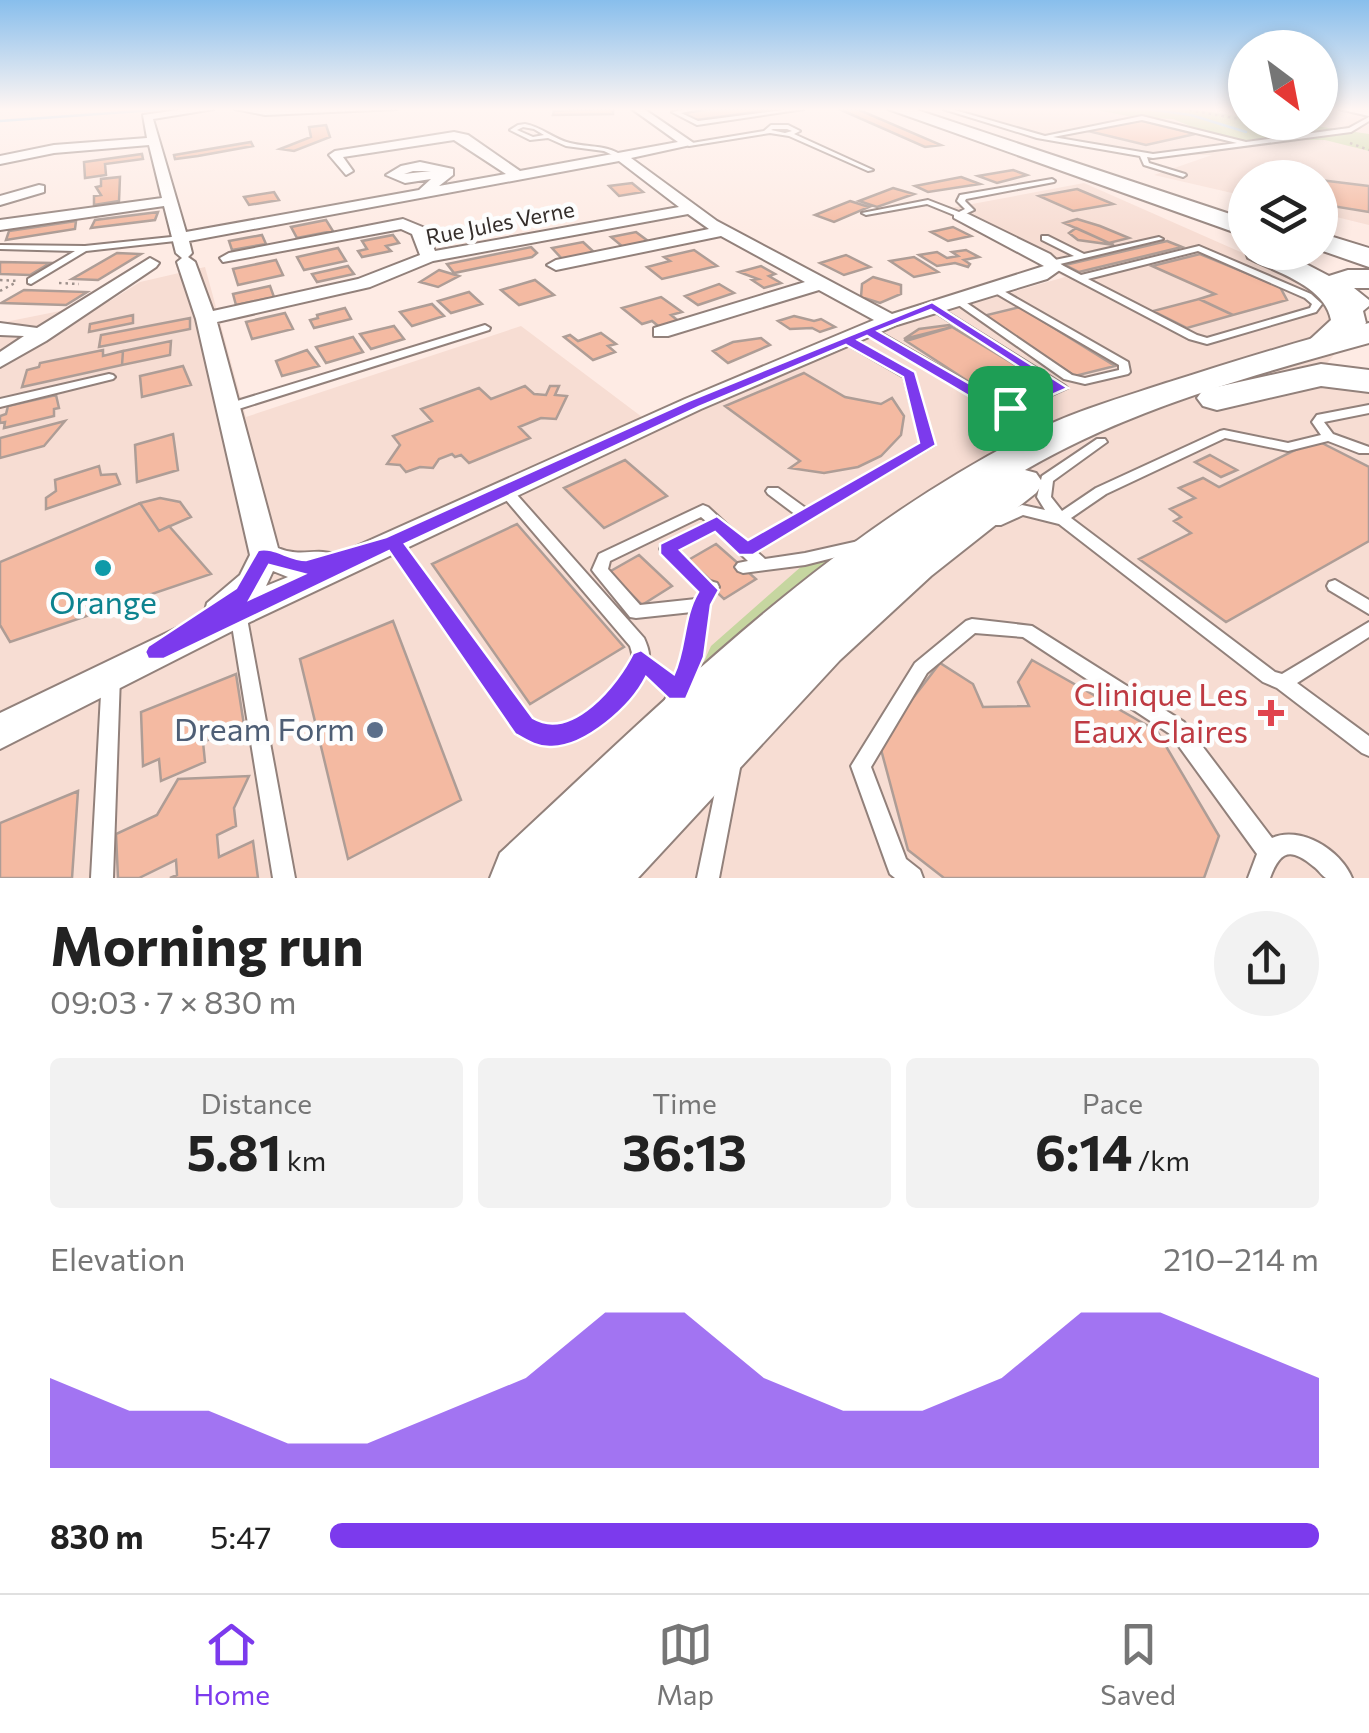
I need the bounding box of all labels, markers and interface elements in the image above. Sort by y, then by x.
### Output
north arrow [1228,30,1338,140]
map controls [1228,30,1338,270]
button: layers [1228,160,1338,270]
street label: Rue Jules Verne [423,195,577,250]
pin [968,366,1053,451]
icon: arrive [983,381,1038,436]
marker: Orange [92,557,114,579]
place label: Orange [49,581,157,621]
place label: Clinique Les Eaux Claires [1073,673,1248,750]
marker: Clinique Les Eaux Claires [1258,700,1284,726]
place label: Dream Form [174,708,355,748]
marker: Dream Form [364,719,386,741]
text: Morning run [50,910,364,977]
button: share [1214,911,1319,1016]
text: 09:03 · 7 × 830 m [50,981,297,1021]
text: Distance [201,1086,312,1120]
text: Time [652,1086,717,1120]
text: Pace [1082,1086,1143,1120]
text: 5.81 [187,1120,281,1181]
text: 36:13 [622,1120,747,1181]
text: 6:14 [1035,1120,1132,1181]
text: km [281,1143,326,1177]
text: /km [1132,1143,1190,1177]
text: Elevation [50,1238,185,1278]
text: 210–214 m [1163,1238,1319,1278]
text: 830 m [50,1516,144,1556]
text: 5:47 [210,1516,271,1556]
tab: Home [193,1617,270,1711]
tab: Map [656,1617,714,1711]
tab: Saved [1100,1617,1176,1711]

